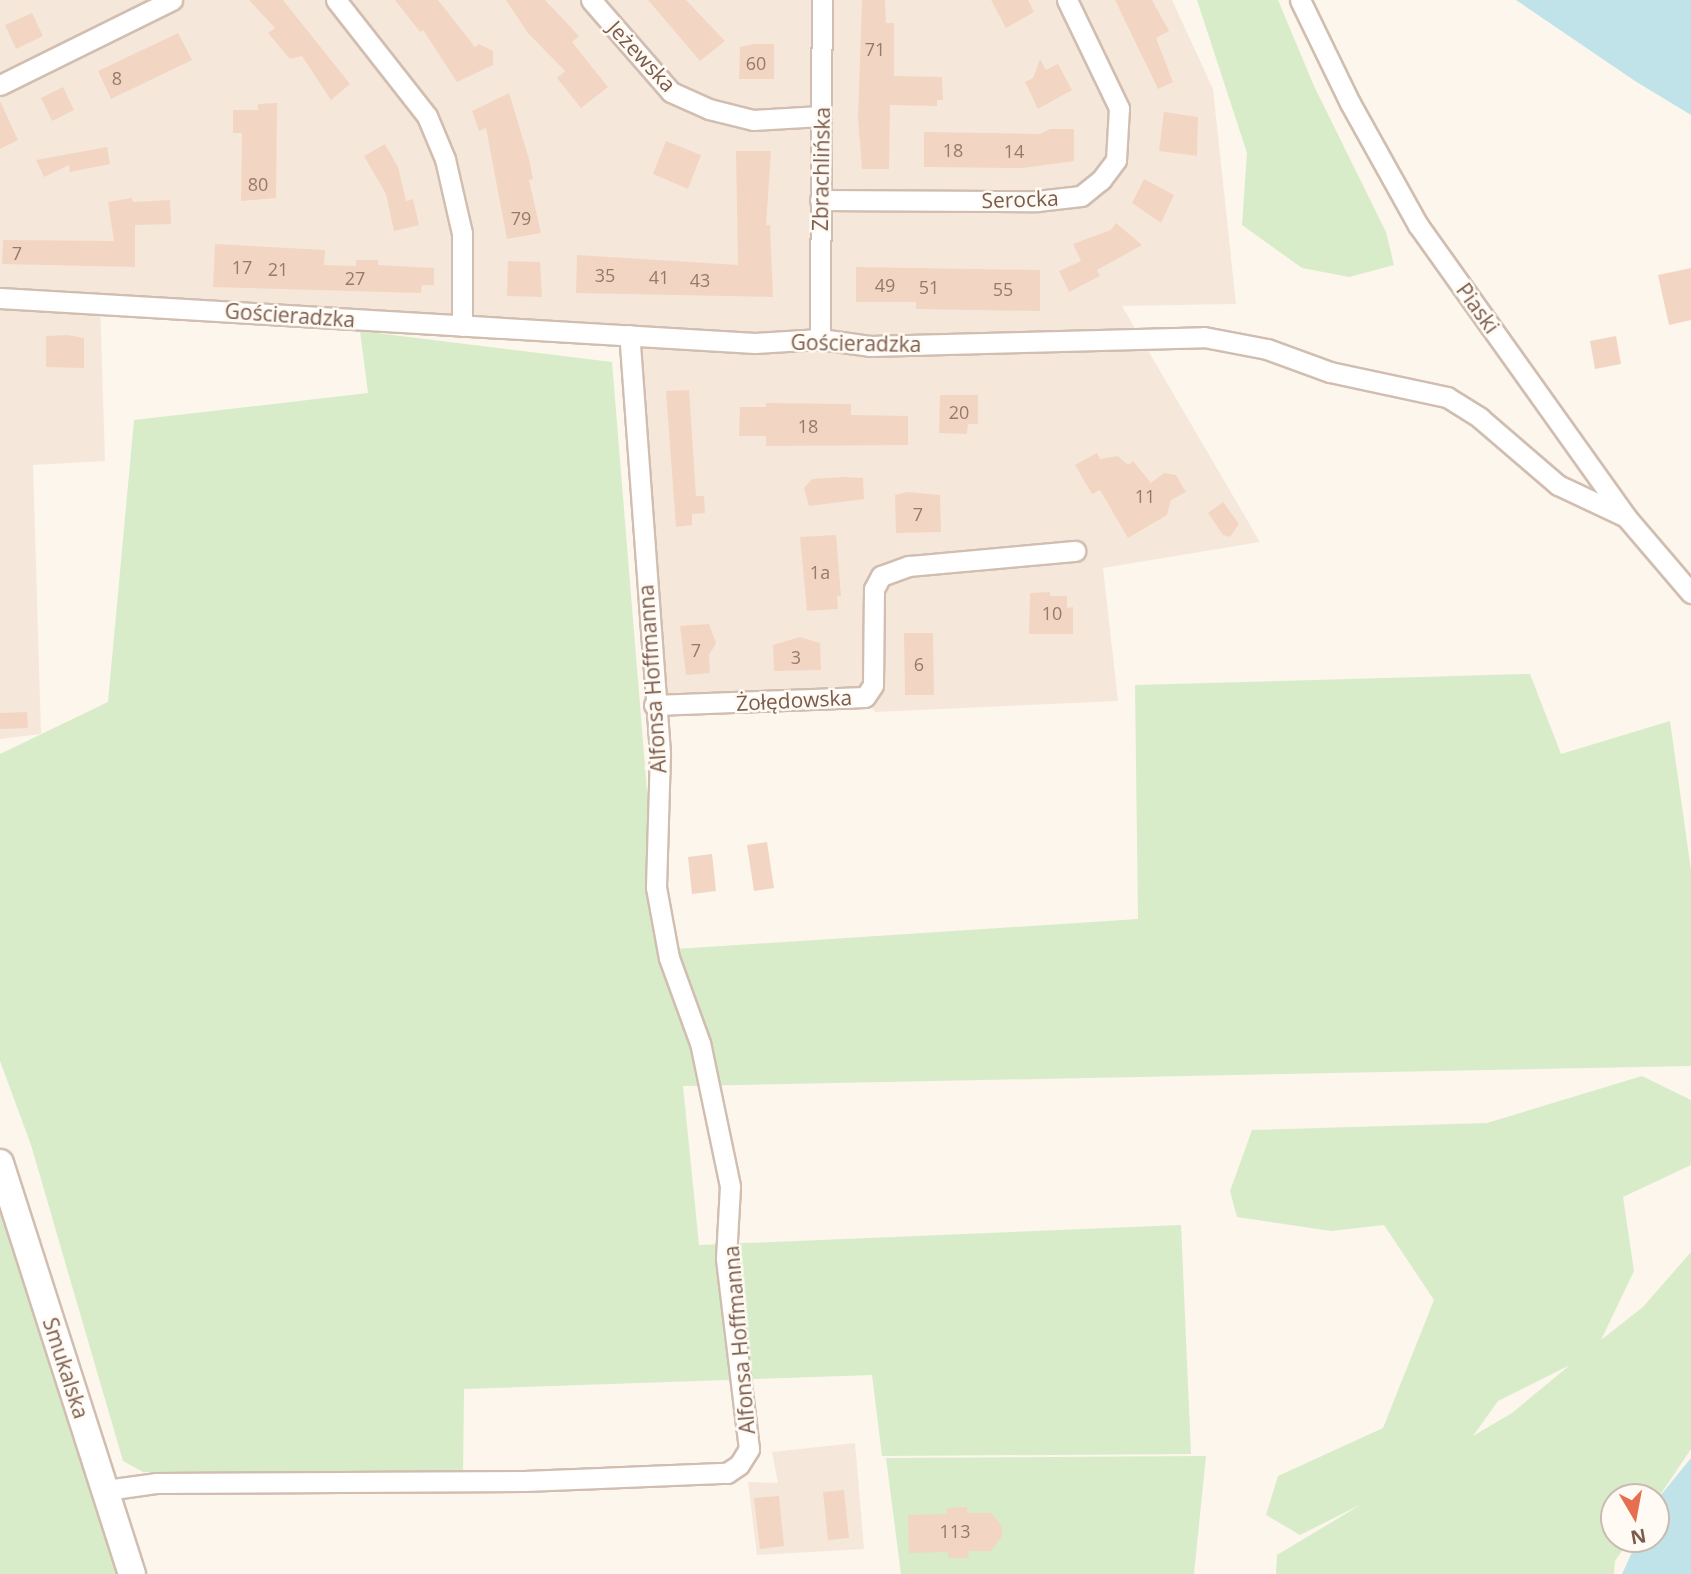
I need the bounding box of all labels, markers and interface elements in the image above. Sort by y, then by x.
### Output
street label: Jeżewska [603,15,681,97]
house number: 71 [865,38,885,60]
house number: 60 [746,52,766,74]
house number: 8 [112,67,122,89]
street label: Zbrachlińska [807,107,835,231]
house number: 18 [943,139,963,161]
house number: 14 [1004,140,1024,162]
house number: 80 [248,173,268,195]
street label: Serocka [981,185,1059,213]
house number: 79 [511,207,531,229]
house number: 7 [12,242,22,264]
house number: 17 [232,256,252,278]
house number: 21 [268,258,288,280]
house number: 35 [595,264,615,286]
house number: 41 [649,266,669,288]
house number: 27 [345,267,365,289]
house number: 43 [690,269,710,291]
house number: 49 [875,274,895,296]
house number: 51 [919,276,939,298]
house number: 55 [993,278,1013,300]
street label: Piaski [1451,278,1505,338]
street label: Gościeradzka [224,298,356,332]
street label: Gościeradzka [790,329,922,357]
house number: 20 [949,401,969,423]
house number: 18 [798,415,818,437]
house number: 11 [1135,485,1155,507]
house number: 7 [913,503,923,525]
house number: 1a [810,561,830,583]
street label: Alfonsa Hoffmanna [633,584,671,774]
house number: 10 [1042,602,1062,624]
house number: 7 [691,639,701,661]
house number: 3 [791,646,801,668]
house number: 6 [914,653,924,675]
street label: Żołędowska [735,684,853,716]
street label: Alfonsa Hoffmanna [718,1245,760,1435]
street label: Smukalska [38,1314,94,1422]
north arrow [1600,1483,1670,1553]
house number: 113 [940,1520,970,1542]
text: N [1628,1523,1648,1551]

